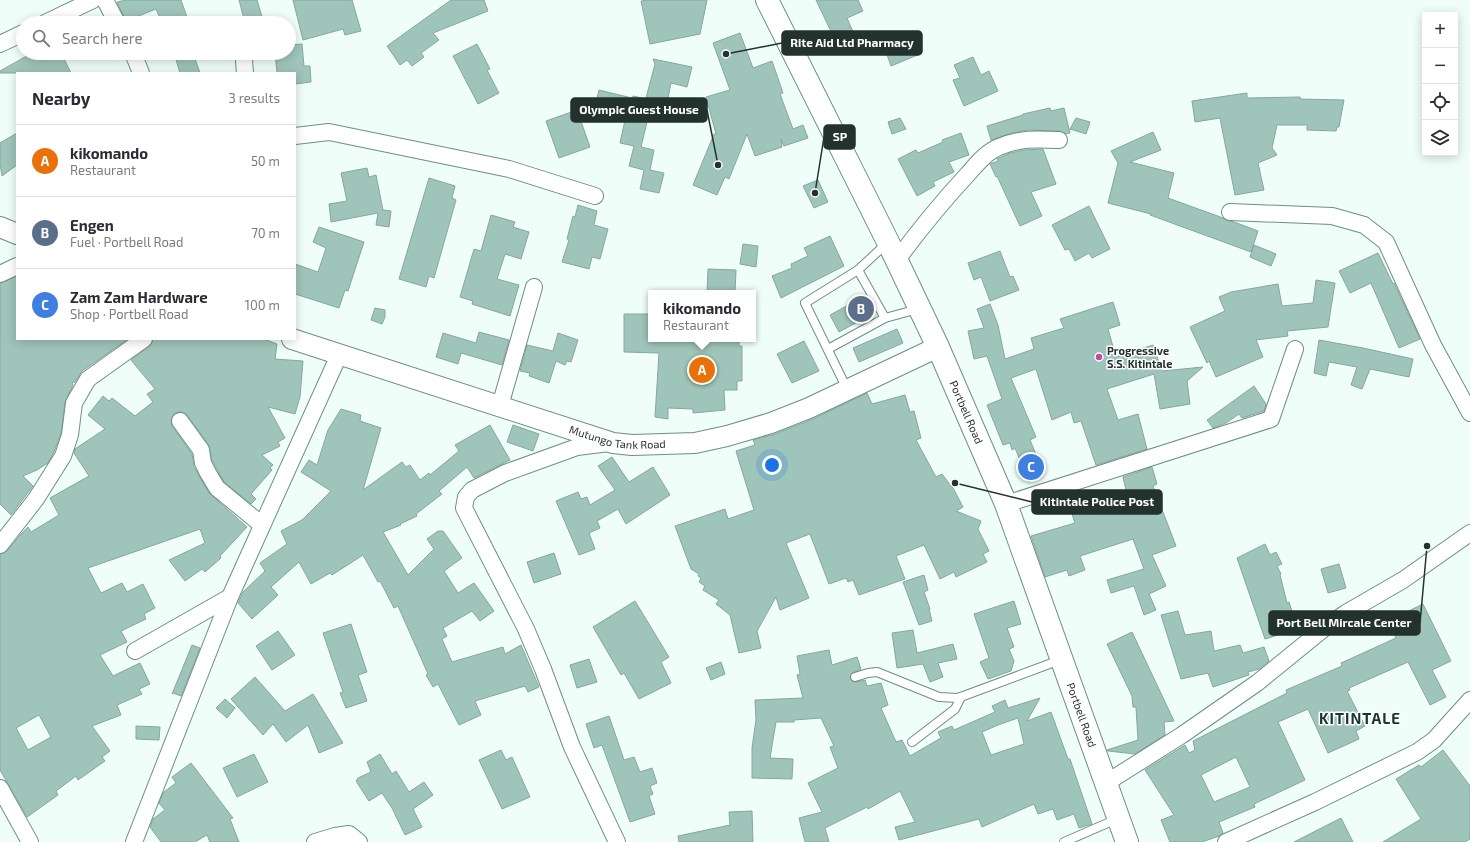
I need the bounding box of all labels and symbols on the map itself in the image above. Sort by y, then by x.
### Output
callout: Rite Aid Ltd Pharmacy [782,31,922,55]
text: Rite Aid Ltd Pharmacy [790,35,914,50]
callout: Olympic Guest House [571,98,707,122]
text: Olympic Guest House [579,102,699,117]
callout: SP [824,125,855,149]
text: SP [833,129,848,143]
pin: B [848,294,874,324]
place label: Progressive S.S. Kitintale [1107,344,1172,370]
marker: Progressive S.S. Kitintale [1094,352,1104,362]
pin: A [689,355,715,385]
street label: Portbell Road [947,378,986,446]
street label: Mutungo Tank Road [568,422,666,451]
pin: C [1018,452,1044,482]
your location [762,455,782,475]
callout: Kitintale Police Post [1032,490,1162,514]
text: Kitintale Police Post [1040,494,1154,508]
callout: Port Bell Mircale Center [1269,611,1420,635]
text: Port Bell Mircale Center [1276,615,1412,629]
street label: Portbell Road [1064,681,1099,749]
district label: KITINTALE [1319,709,1401,727]

